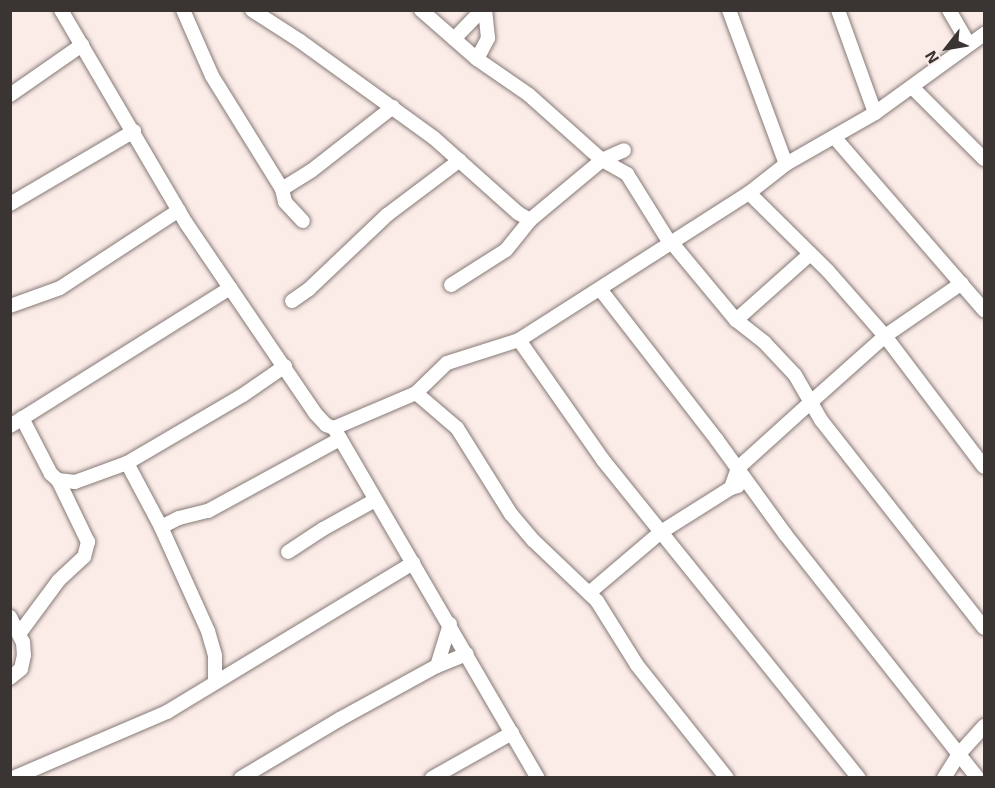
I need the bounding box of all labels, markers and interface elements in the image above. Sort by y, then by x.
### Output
north arrow [917,18,977,78]
text: N [920,48,942,67]

